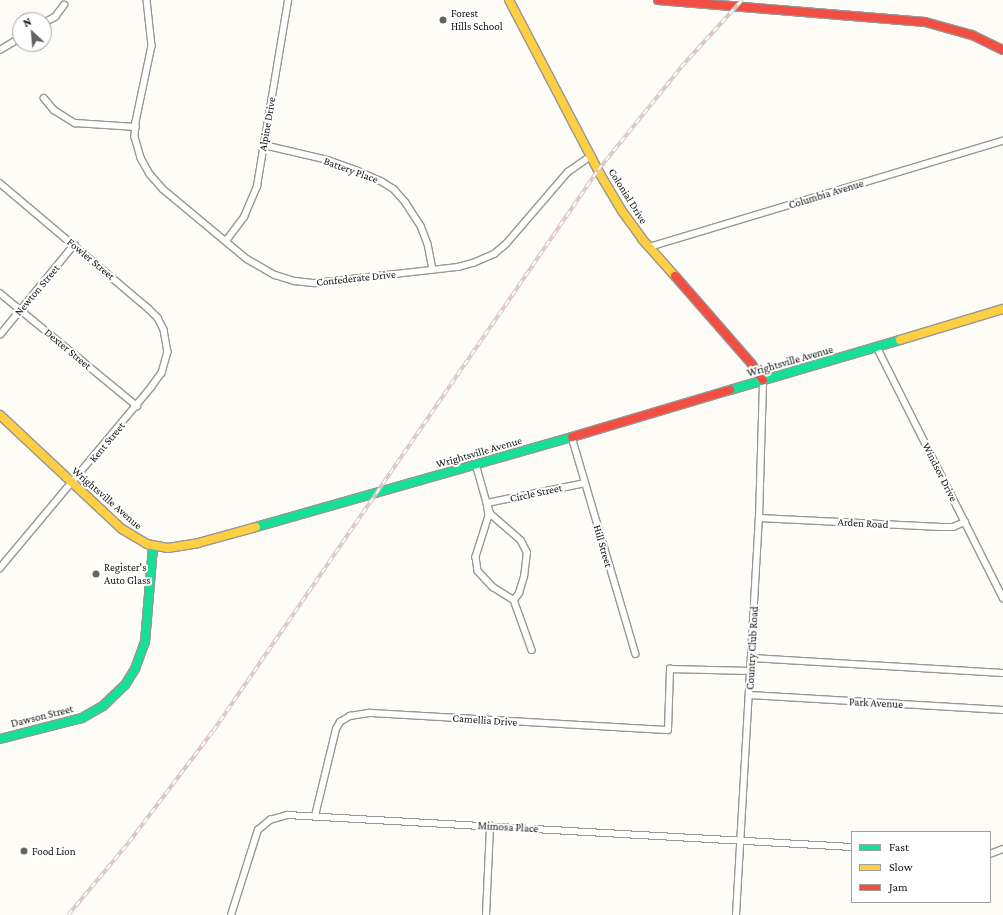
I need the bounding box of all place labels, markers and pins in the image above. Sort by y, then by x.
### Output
place label: Forest Hills School [451,7,503,33]
marker: Forest Hills School [438,15,448,25]
place label: Register's Auto Glass [104,561,151,587]
marker: Register's Auto Glass [91,569,101,579]
place label: Food Lion [32,844,76,858]
marker: Food Lion [19,846,29,856]

